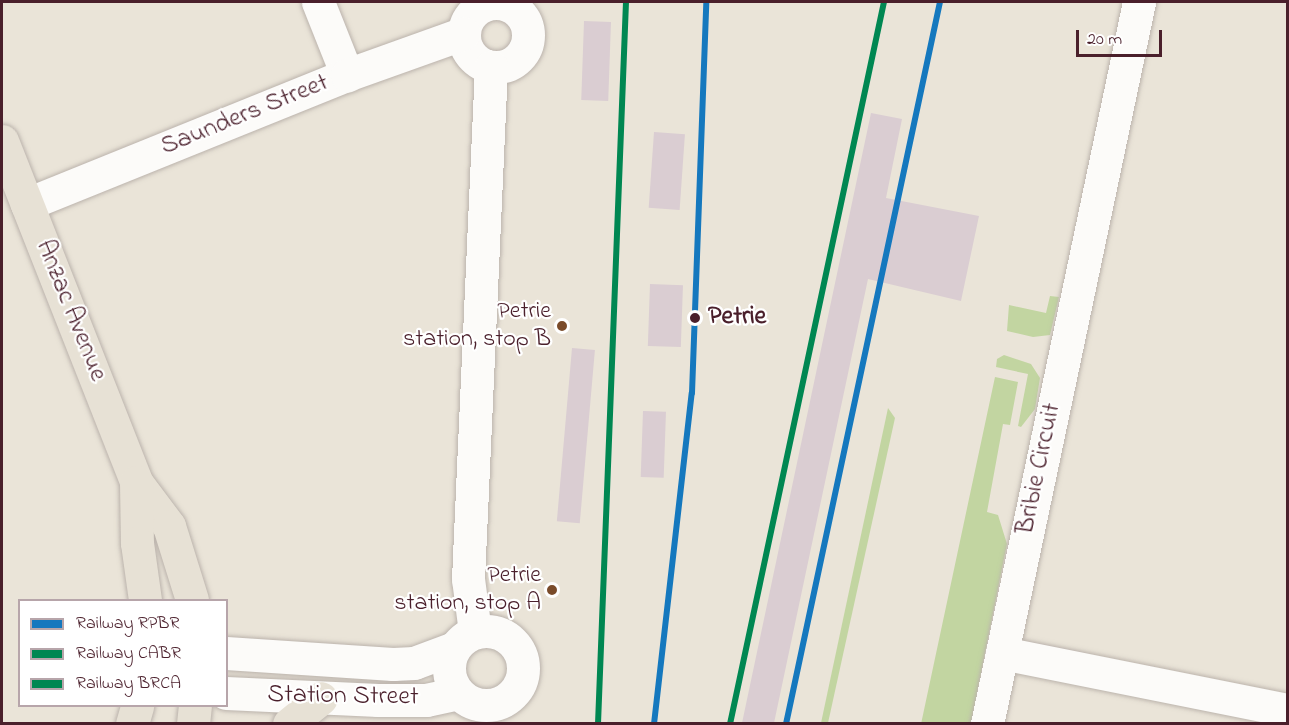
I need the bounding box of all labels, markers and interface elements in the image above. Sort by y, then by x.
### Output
scale bar [1079,18,1164,56]
text: 20 m [1087,27,1122,53]
street label: Saunders Street [157,68,333,164]
street label: Anzac Avenue [28,236,112,386]
place label: Petrie station, stop B [403,298,551,354]
place label: Petrie [708,302,766,334]
marker: Petrie [686,309,704,327]
marker: Petrie station, stop B [556,320,568,332]
street label: Bribie Circuit [1011,400,1069,538]
place label: Petrie station, stop A [394,562,541,618]
marker: Petrie station, stop A [546,584,558,596]
legend [18,599,228,707]
text: Railway RPBR [76,611,179,637]
text: Railway CABR [76,641,181,667]
text: Railway BRCA [76,671,181,697]
street label: Station Street [267,680,419,714]

